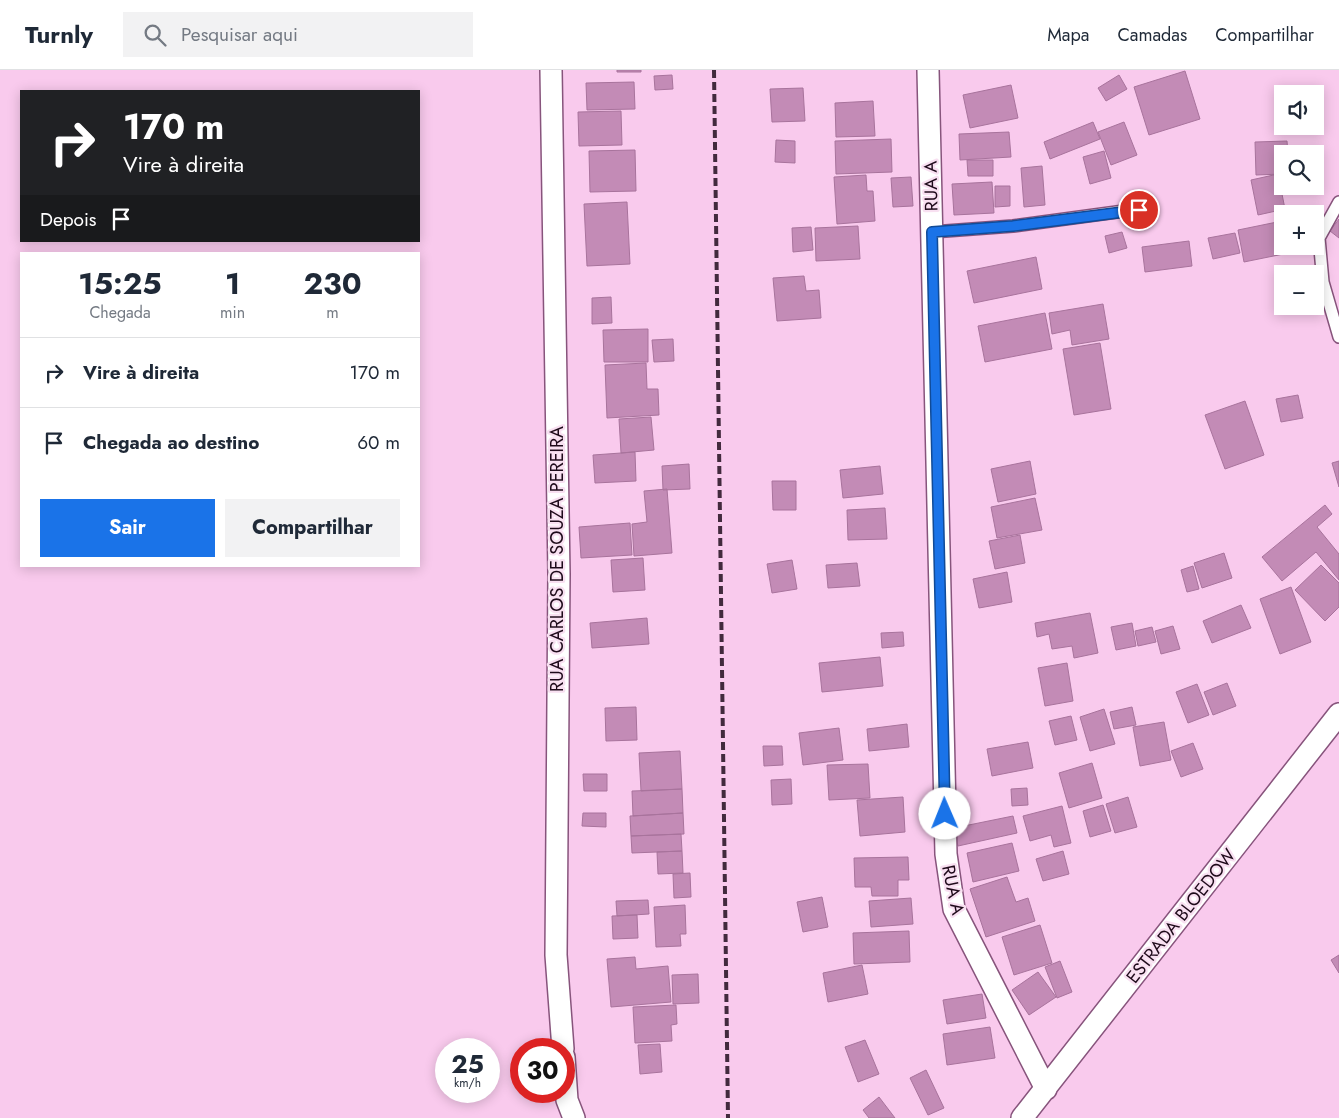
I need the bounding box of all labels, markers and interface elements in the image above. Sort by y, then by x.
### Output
search box [123,12,473,57]
text: Turnly [25,17,93,52]
icon: search [141,21,169,49]
text: Pesquisar aqui [181,21,298,48]
text: Mapa [1047,22,1089,48]
text: Camadas [1117,22,1187,48]
text: Compartilhar [1215,22,1314,48]
map controls [1274,85,1324,315]
button: sound [1274,85,1324,135]
text: 170 m [123,102,224,152]
icon: right [40,110,105,175]
button: search [1274,145,1324,195]
text: Vire à direita [123,148,244,180]
street label: RUA A [918,160,944,211]
pin [1118,189,1160,231]
icon: arrive [1125,196,1153,224]
icon: arrive [107,205,135,233]
button: + [1274,205,1324,255]
text: Depois [40,206,97,233]
text: 15:25 [78,262,162,305]
text: 1 [225,262,240,305]
text: 230 [303,262,362,305]
button: − [1274,265,1324,315]
text: Chegada [89,301,151,324]
text: min [220,301,245,324]
text: m [326,301,339,324]
icon: right [40,359,68,387]
text: Vire à direita [83,359,199,386]
text: 170 m [350,359,400,386]
street label: RUA CARLOS DE SOUZA PEREIRA [544,426,570,692]
icon: arrive [40,429,68,457]
text: Chegada ao destino [83,429,259,456]
text: 60 m [357,429,400,456]
button: Sair [40,499,215,557]
button: Compartilhar [225,499,400,557]
position arrow [918,787,970,839]
street label: ESTRADA BLOEDOW [1120,843,1242,989]
street label: RUA A [935,863,971,918]
speed limit sign: 30 [510,1038,575,1103]
text: 25 [451,1046,484,1082]
text: km/h [454,1074,481,1092]

